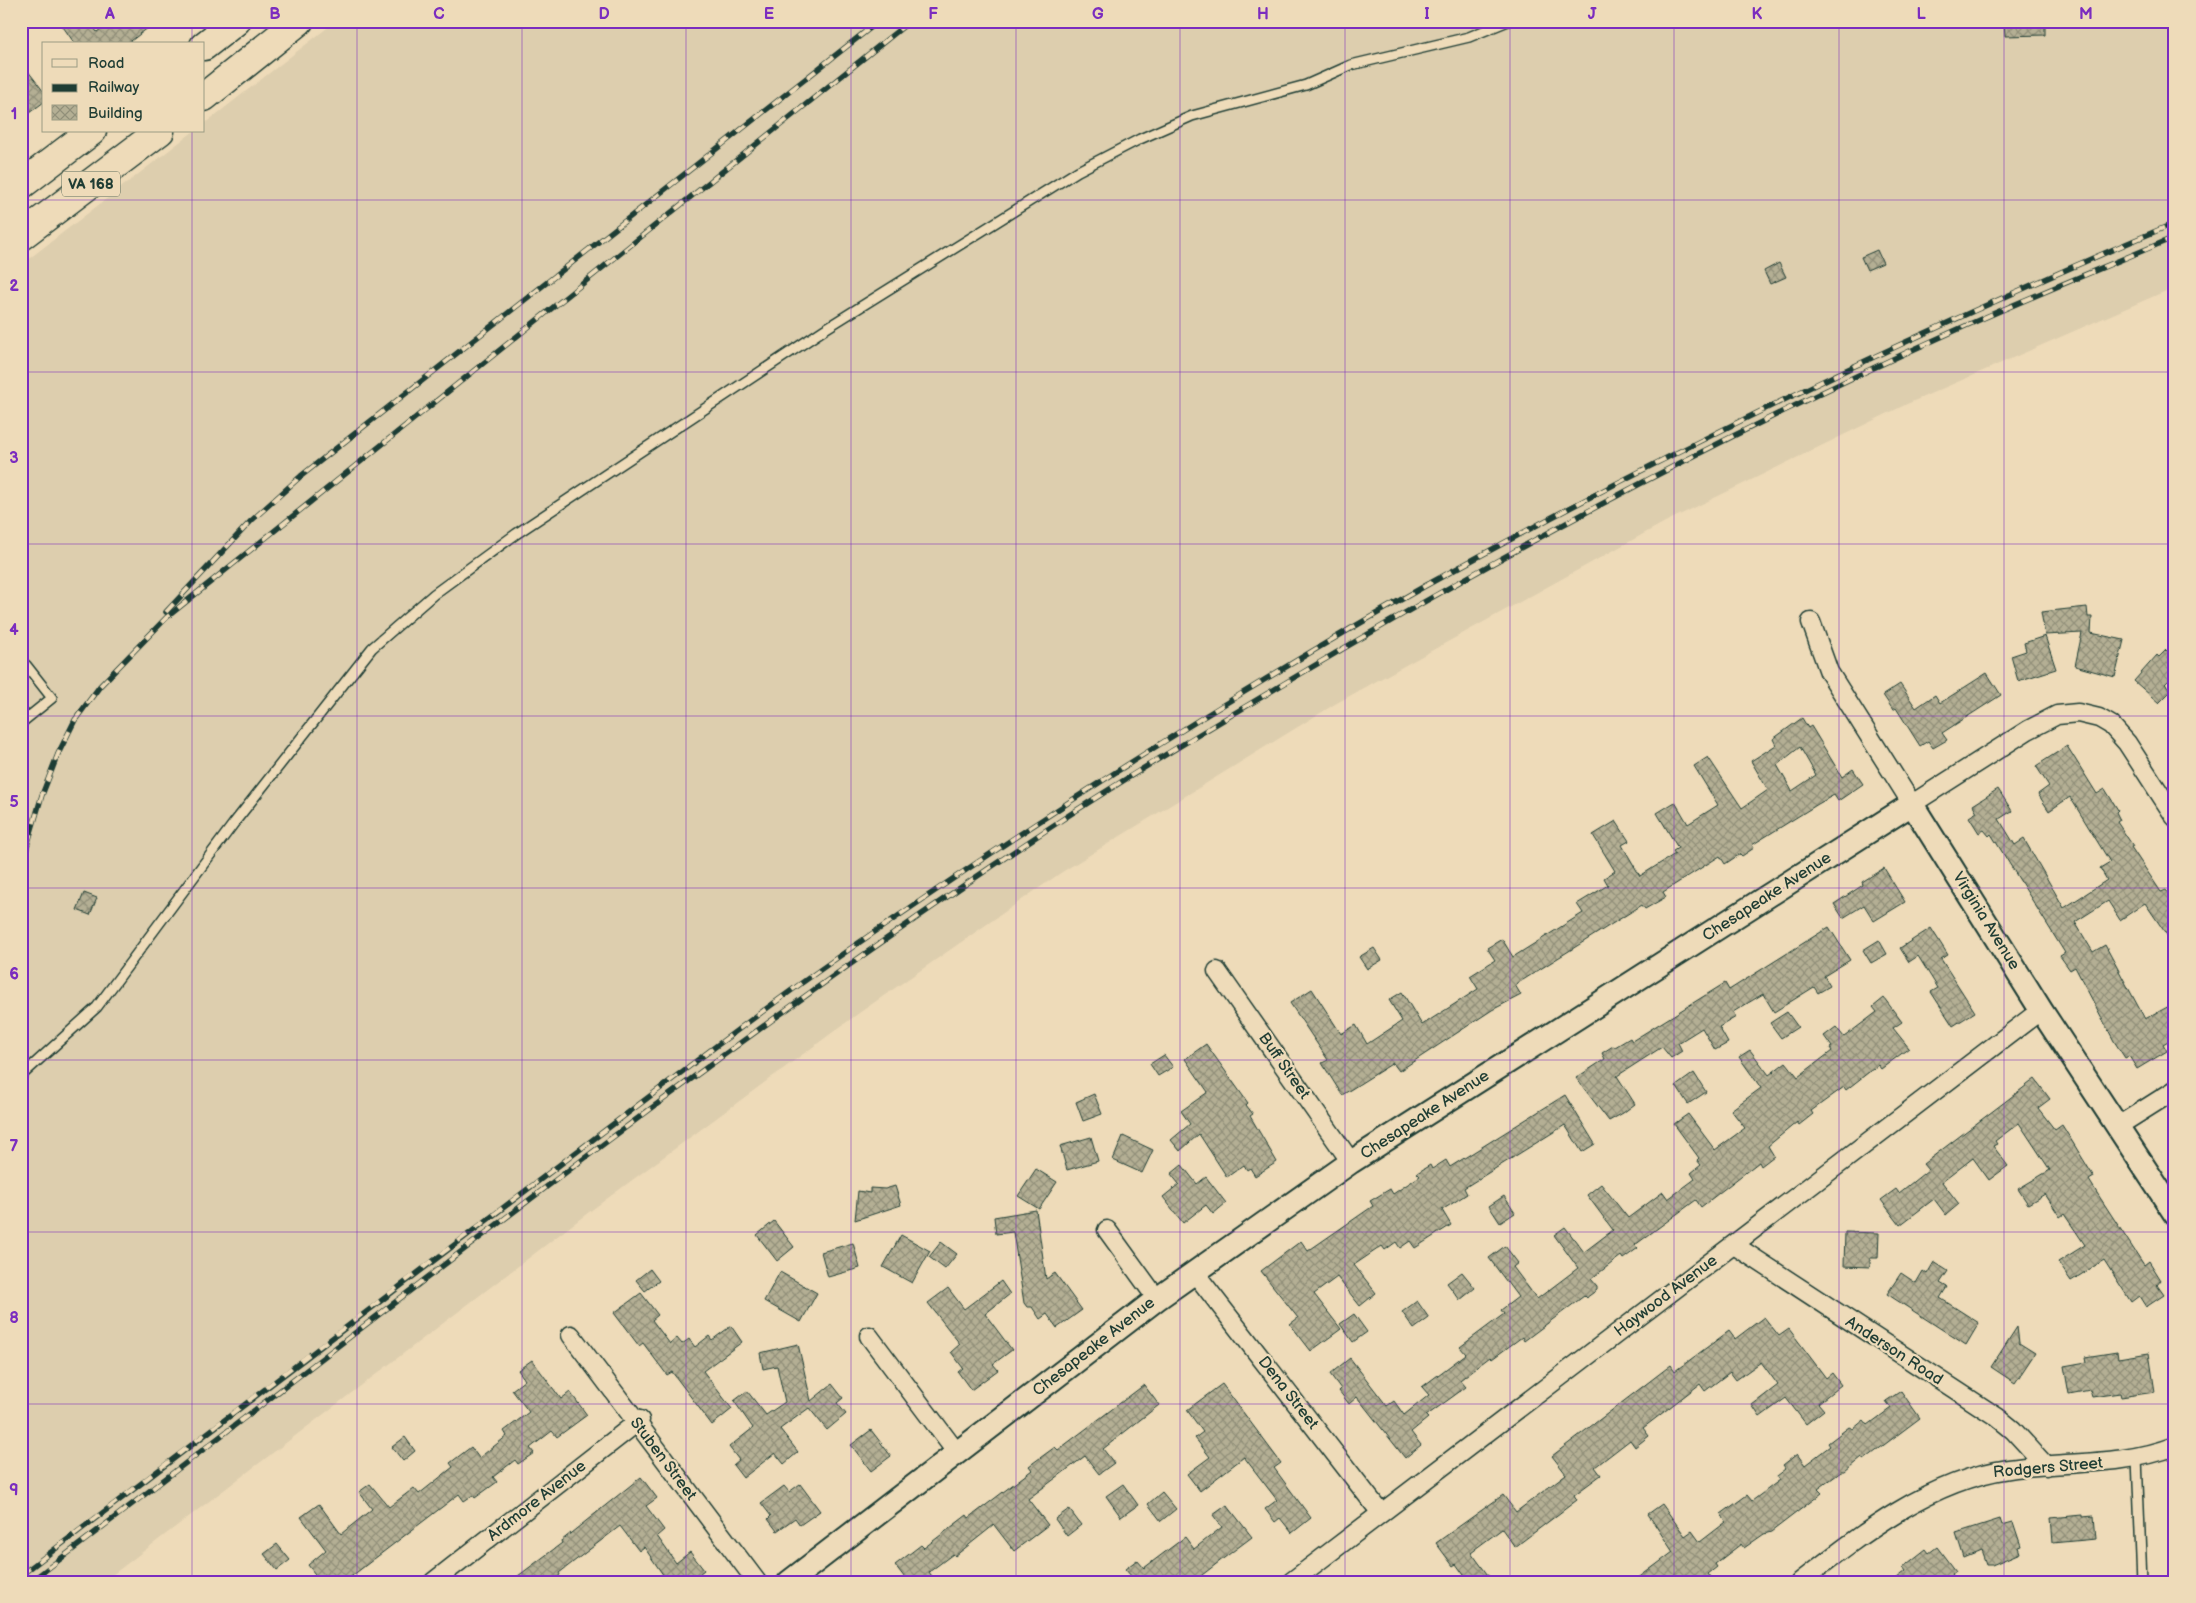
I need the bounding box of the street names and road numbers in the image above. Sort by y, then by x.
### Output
road number: VA 168 [62,172,120,196]
street label: Chesapeake Avenue [1699,848,1835,946]
street label: Virginia Avenue [1948,869,2024,974]
street label: Buff Street [1254,1029,1314,1103]
street label: Chesapeake Avenue [1357,1066,1493,1164]
street label: Haywood Avenue [1611,1251,1722,1341]
street label: Chesapeake Avenue [1029,1293,1159,1401]
street label: Anderson Road [1842,1312,1946,1390]
street label: Dena Street [1254,1353,1322,1433]
street label: Stuben Street [626,1414,700,1504]
street label: Rodgers Street [1992,1454,2104,1482]
street label: Ardmore Avenue [484,1456,590,1545]

